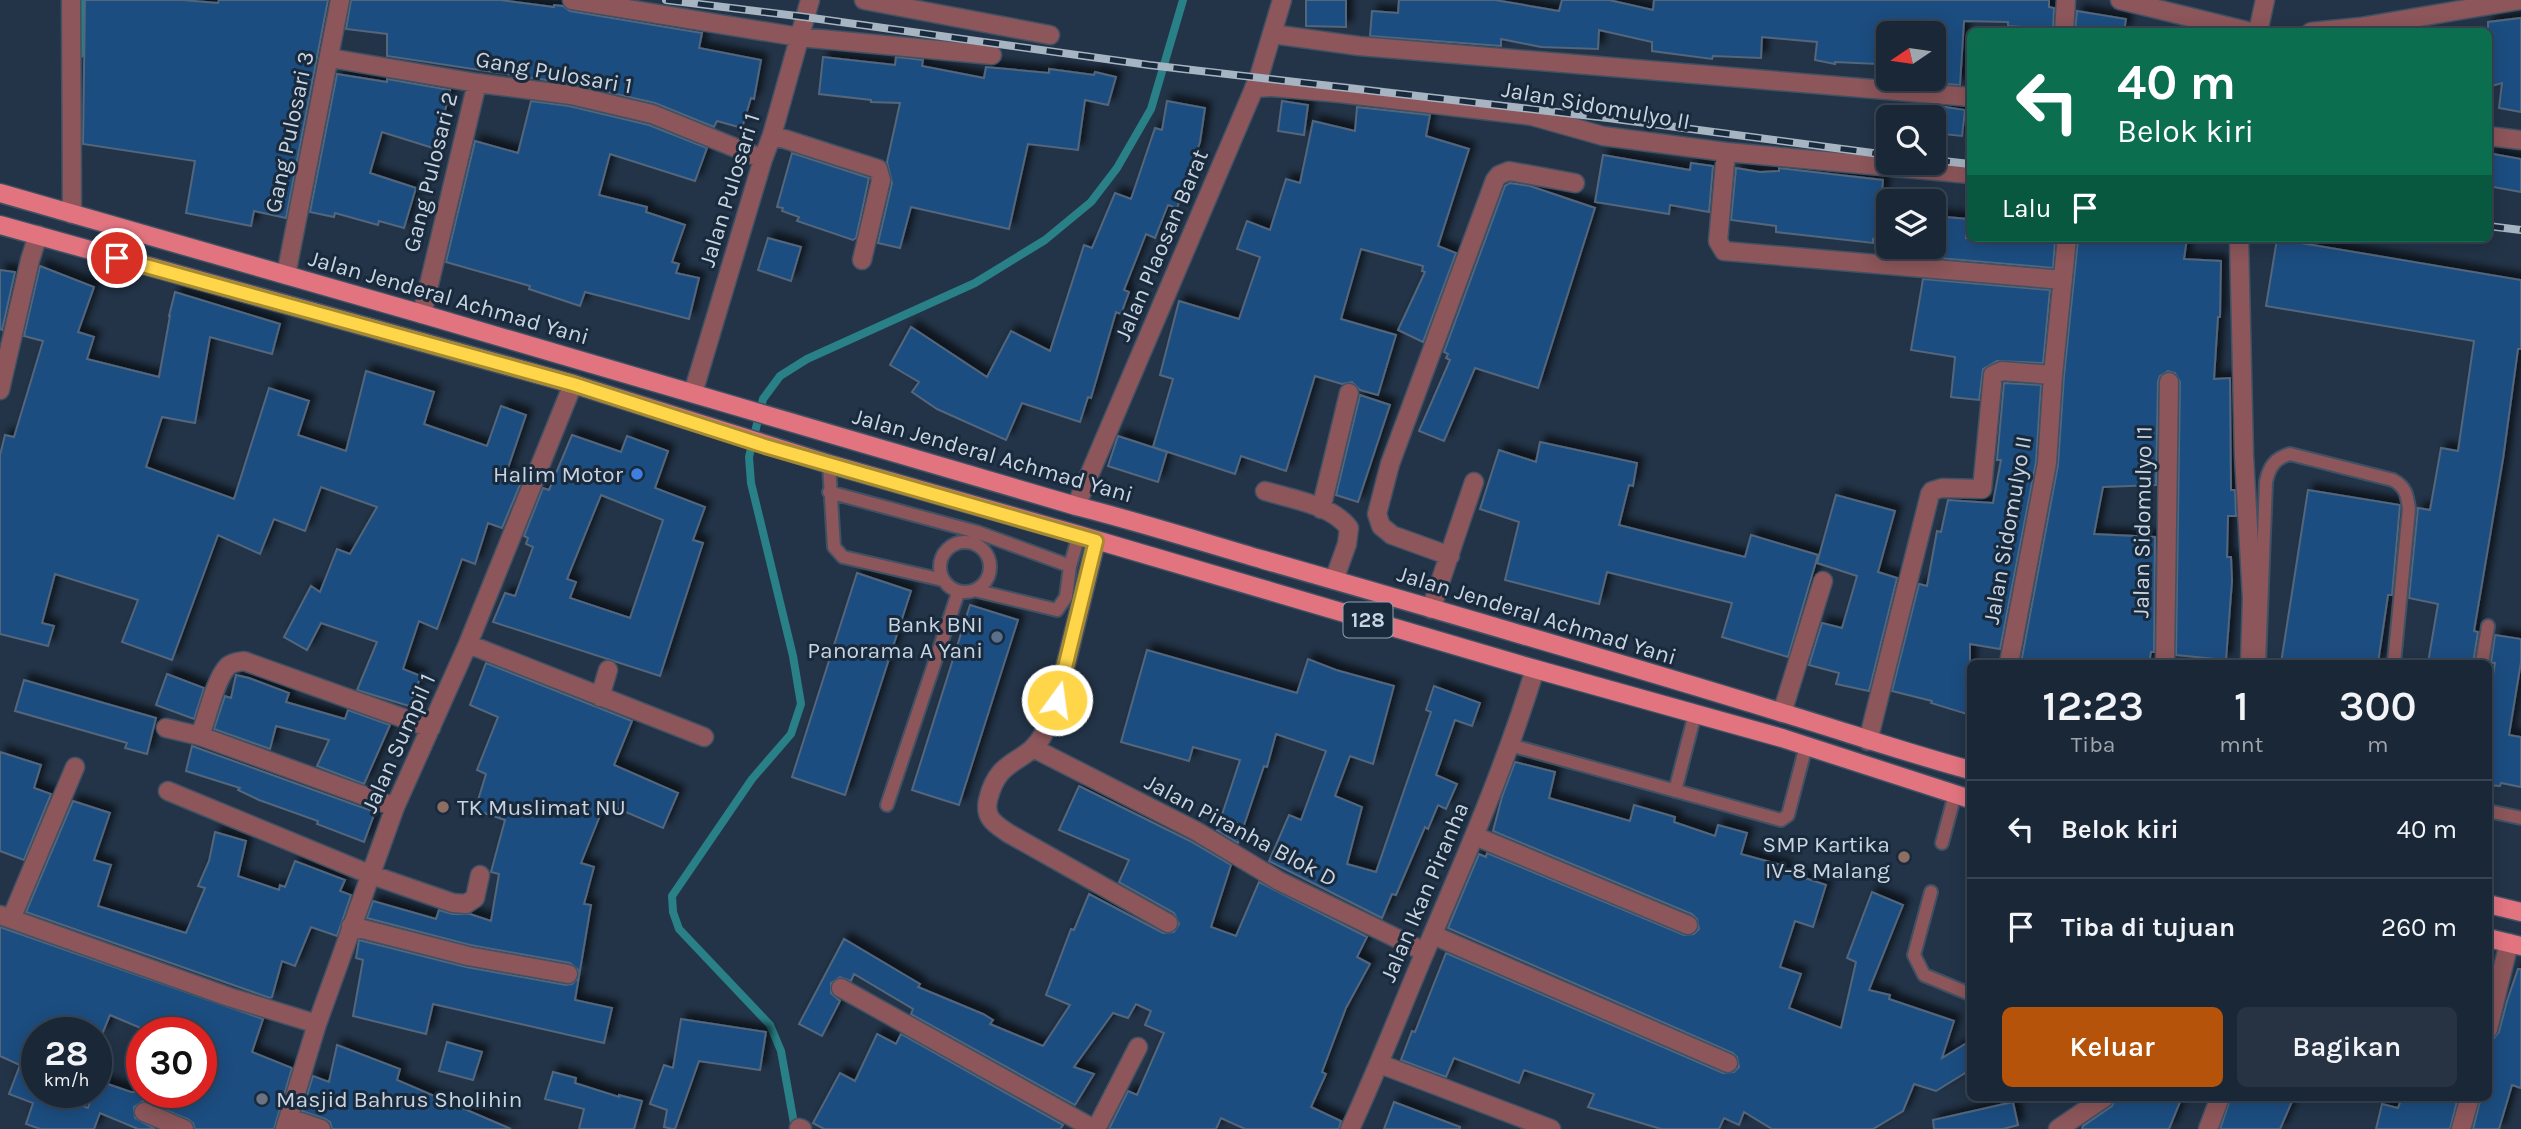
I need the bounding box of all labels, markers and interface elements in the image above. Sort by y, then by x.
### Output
north arrow [1876,21,1946,91]
map controls [1876,21,1946,259]
street label: Gang Pulosari 1 [474,45,634,100]
street label: Gang Pulosari 3 [259,49,320,215]
text: 40 m [2117,54,2236,111]
icon: left [2002,56,2093,147]
street label: Jalan Sidomulyo II [1500,76,1692,135]
street label: Gang Pulosari 2 [398,89,463,255]
button: search [1876,105,1946,175]
street label: Jalan Pulosari 1 [693,110,766,270]
text: Belok kiri [2117,113,2254,150]
street label: Jalan Plaosan Barat [1109,145,1214,345]
button: layers [1876,189,1946,259]
icon: arrive [2066,189,2104,227]
text: Lalu [2002,193,2052,224]
pin [87,228,147,288]
icon: arrive [98,239,136,277]
street label: Jalan Jenderal Achmad Yani [306,244,592,350]
street label: Jalan Jenderal Achmad Yani [850,402,1136,508]
street label: Jalan Sidomulyo I1 [2127,426,2158,618]
street label: Jalan Sidomulyo II [1978,434,2037,626]
place label: Halim Motor [493,461,624,488]
marker: Halim Motor [629,466,645,482]
street label: Jalan Jenderal Achmad Yani [1394,560,1680,671]
road number: 128 [1344,602,1392,638]
place label: Bank BNI Panorama A Yani [807,611,983,664]
marker: Bank BNI Panorama A Yani [989,629,1005,645]
position arrow [1020,663,1094,737]
street label: Jalan Sumpil 1 [356,669,441,817]
text: 12:23 [2042,681,2144,731]
text: 1 [2234,681,2249,731]
text: 300 [2339,681,2417,731]
text: Tiba [2071,731,2115,758]
text: mnt [2219,731,2263,758]
text: m [2367,731,2388,758]
street label: Jalan Piranha Blok D [1140,768,1341,893]
place label: TK Muslimat NU [457,794,626,821]
street label: Jalan Ikan Piranha [1374,798,1475,986]
marker: TK Muslimat NU [435,799,451,815]
icon: left [2002,810,2040,848]
text: Belok kiri [2061,814,2179,845]
text: 40 m [2397,814,2457,845]
place label: SMP Kartika IV-8 Malang [1762,831,1890,884]
marker: SMP Kartika IV-8 Malang [1896,849,1912,865]
icon: arrive [2002,908,2040,946]
text: Tiba di tujuan [2061,912,2235,943]
text: 260 m [2381,912,2457,943]
button: Keluar [2002,1007,2223,1087]
button: Bagikan [2237,1007,2457,1087]
speed limit sign: 30 [126,1017,217,1108]
text: 28 [45,1033,88,1074]
text: km/h [44,1069,89,1091]
place label: Masjid Bahrus Sholihin [276,1086,522,1113]
marker: Masjid Bahrus Sholihin [254,1091,270,1107]

